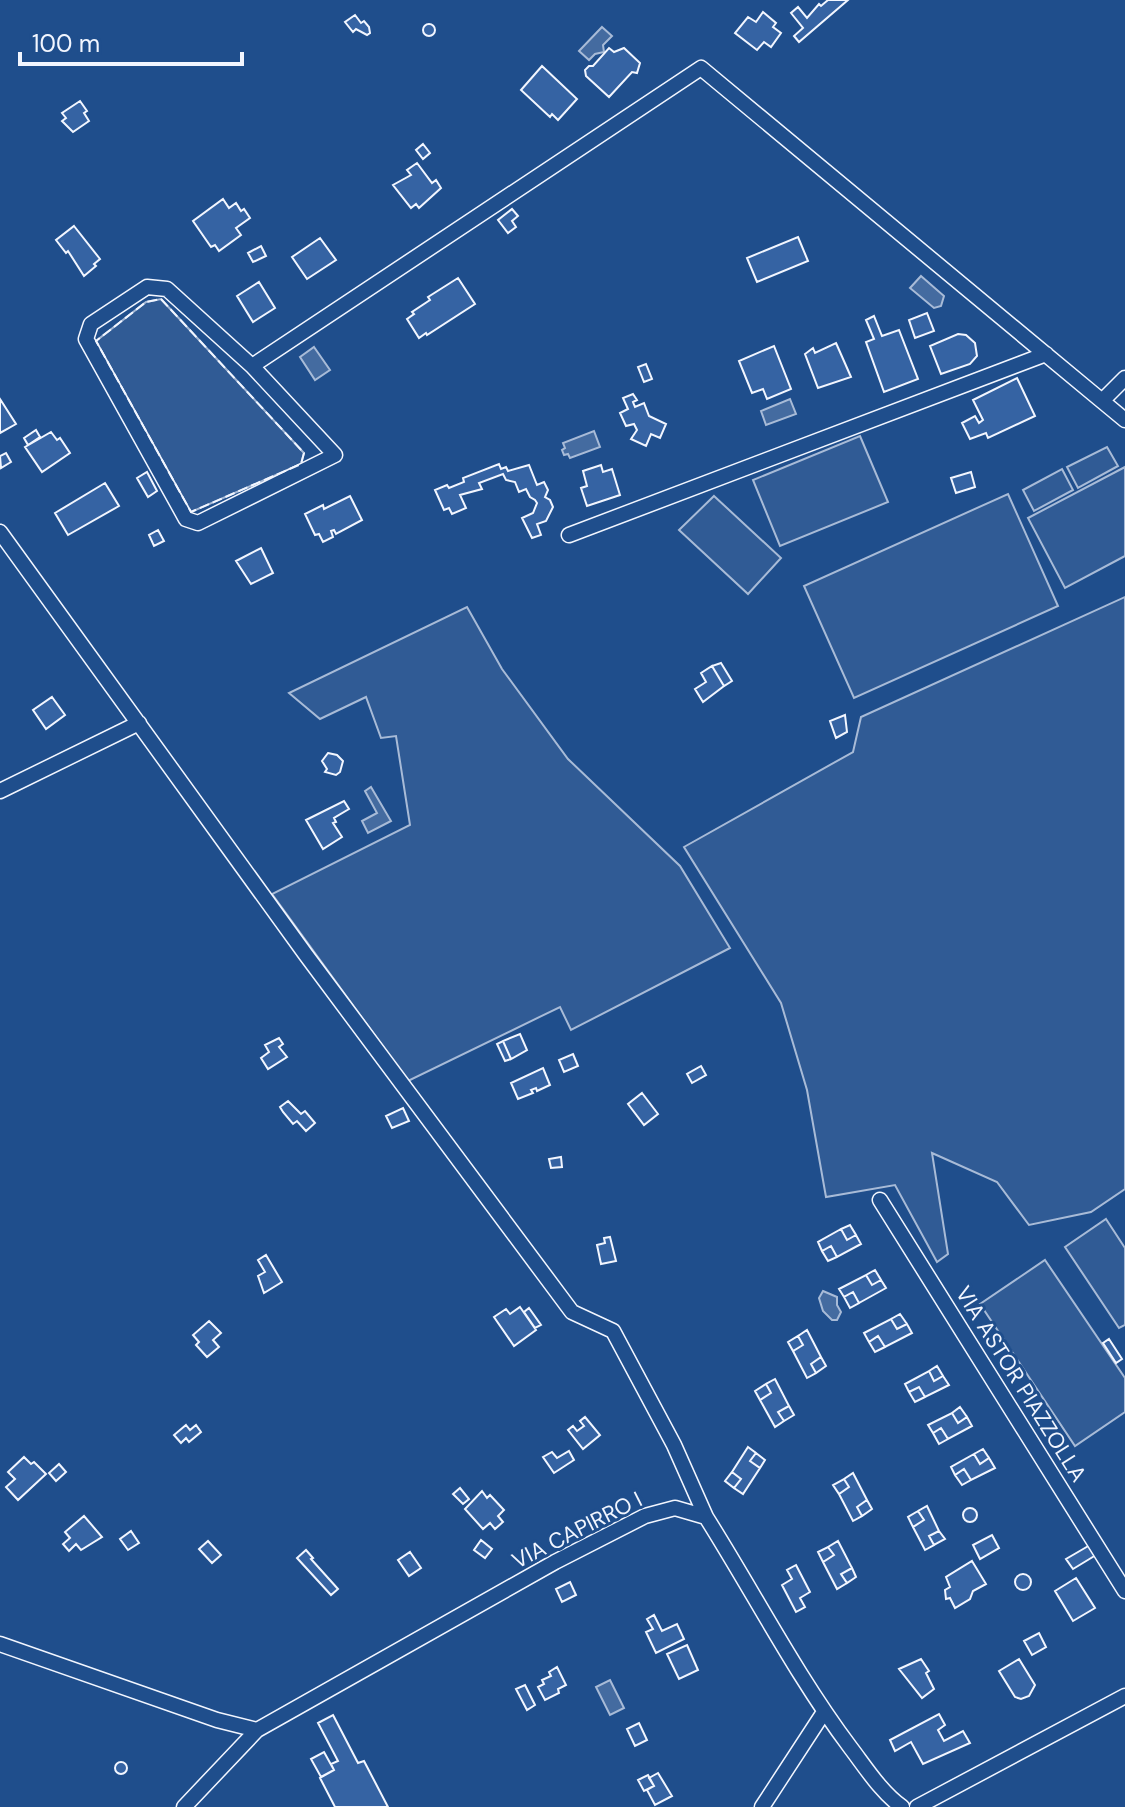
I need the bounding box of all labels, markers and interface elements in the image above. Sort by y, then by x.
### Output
scale bar [20,16,242,66]
text: 100 m [32,28,100,59]
street label: VIA ASTOR PIAZZOLLA [949,1281,1093,1487]
street label: VIA CAPIRRO I [507,1485,647,1575]

